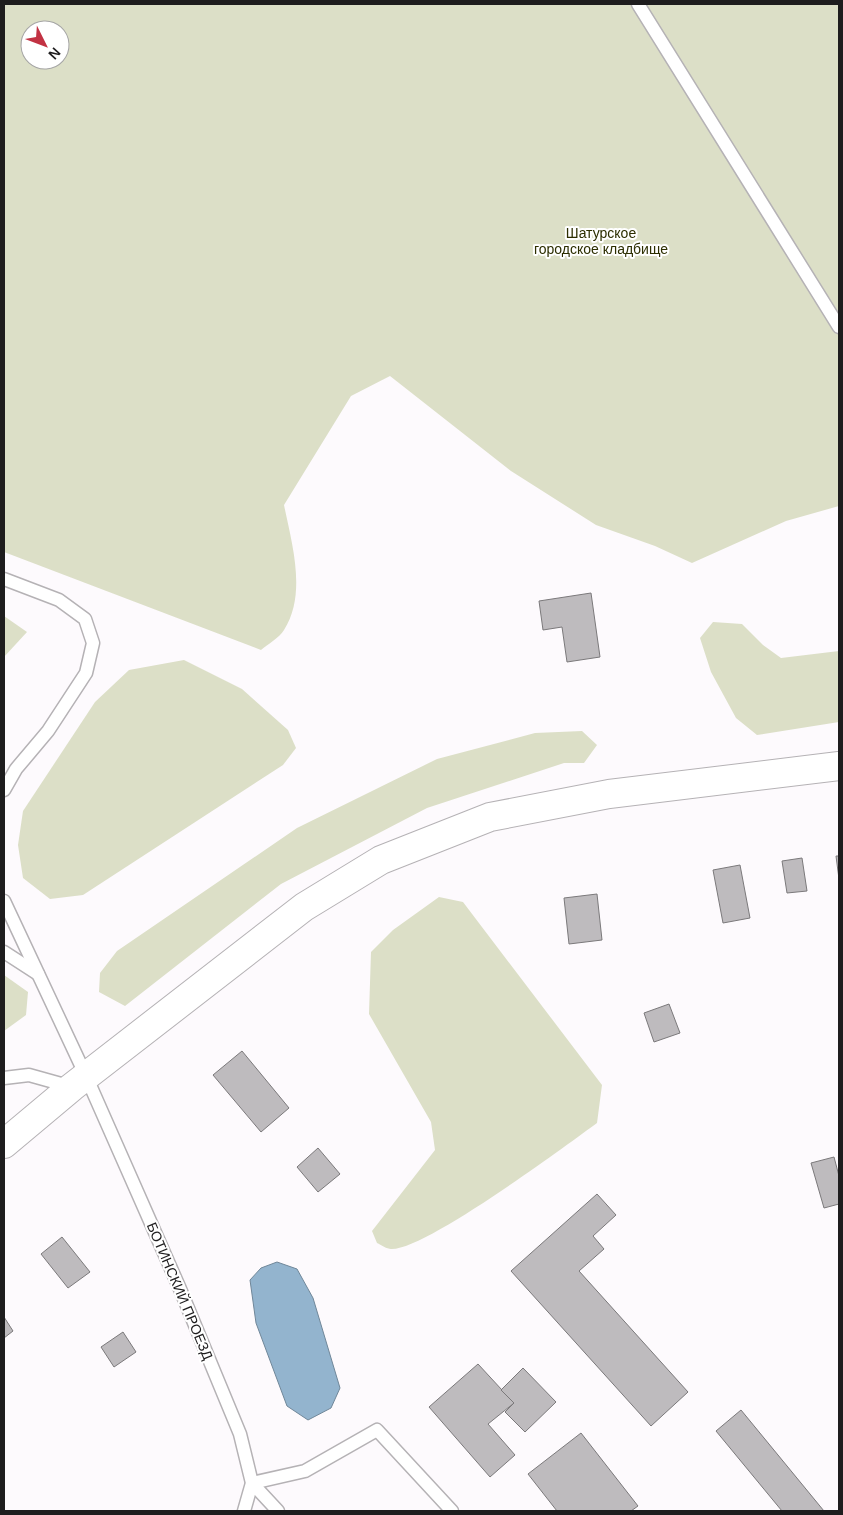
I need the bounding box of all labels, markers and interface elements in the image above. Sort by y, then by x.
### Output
north arrow [20,20,70,70]
text: N [45,45,64,63]
park label: Шатурское городское кладбище [534,225,668,257]
street label: БОТИНСКИЙ ПРОЕЗД [144,1219,217,1363]

